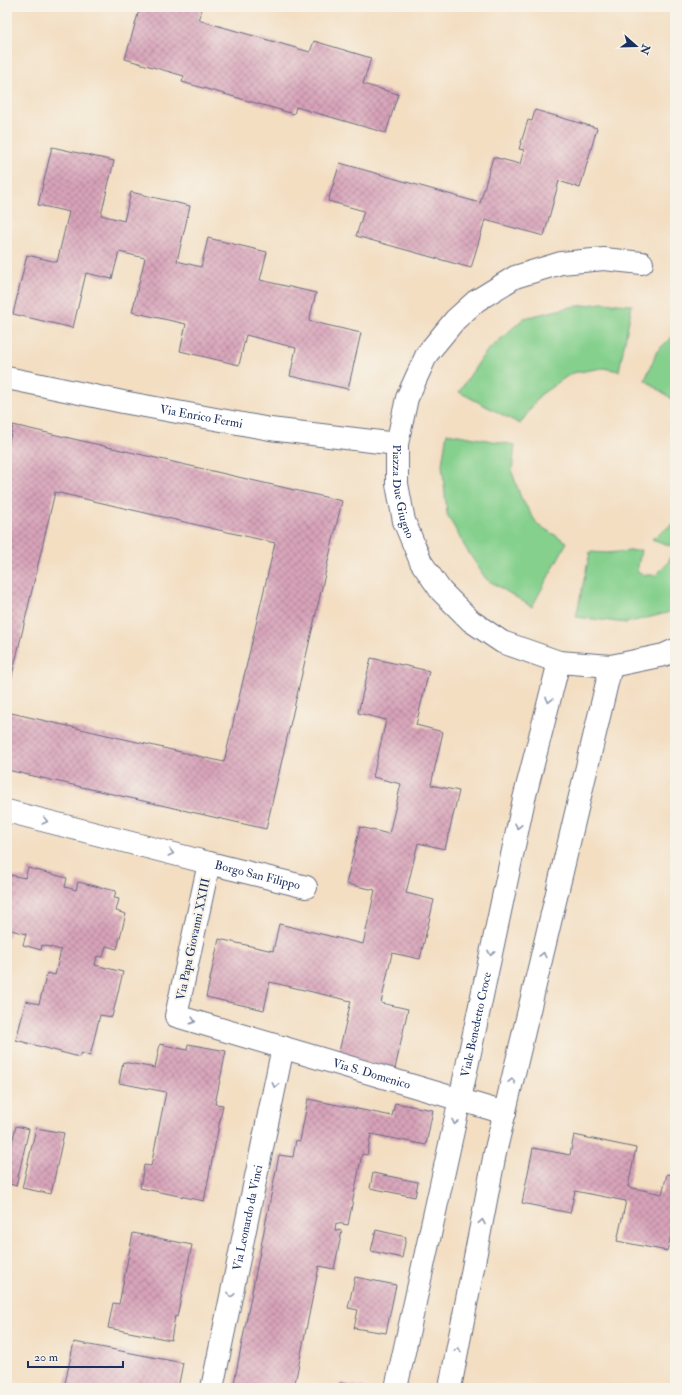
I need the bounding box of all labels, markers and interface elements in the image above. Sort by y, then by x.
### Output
north arrow [616,26,656,66]
text: N [637,41,653,57]
street label: Via Enrico Fermi [158,402,244,432]
street label: Piazza Due Giugno [389,444,417,541]
one-way arrow [545,696,554,703]
one-way arrow [42,816,48,824]
one-way arrow [514,823,522,829]
one-way arrow [167,848,174,857]
street label: Borgo San Filippo [213,858,302,893]
street label: Via Papa Giovanni XXIII [173,877,214,1002]
one-way arrow [487,950,496,956]
one-way arrow [538,952,546,958]
street label: Viale Benedetto Croce [458,971,495,1079]
one-way arrow [189,1016,196,1025]
street label: Via S. Domenico [331,1056,412,1093]
one-way arrow [508,1078,516,1084]
one-way arrow [271,1082,279,1088]
one-way arrow [452,1118,460,1125]
street label: Via Leonardo da Vinci [230,1164,266,1272]
one-way arrow [477,1219,486,1225]
one-way arrow [228,1292,236,1298]
scale bar [28,1343,123,1369]
one-way arrow [453,1347,461,1353]
text: 20 m [34,1350,59,1365]

